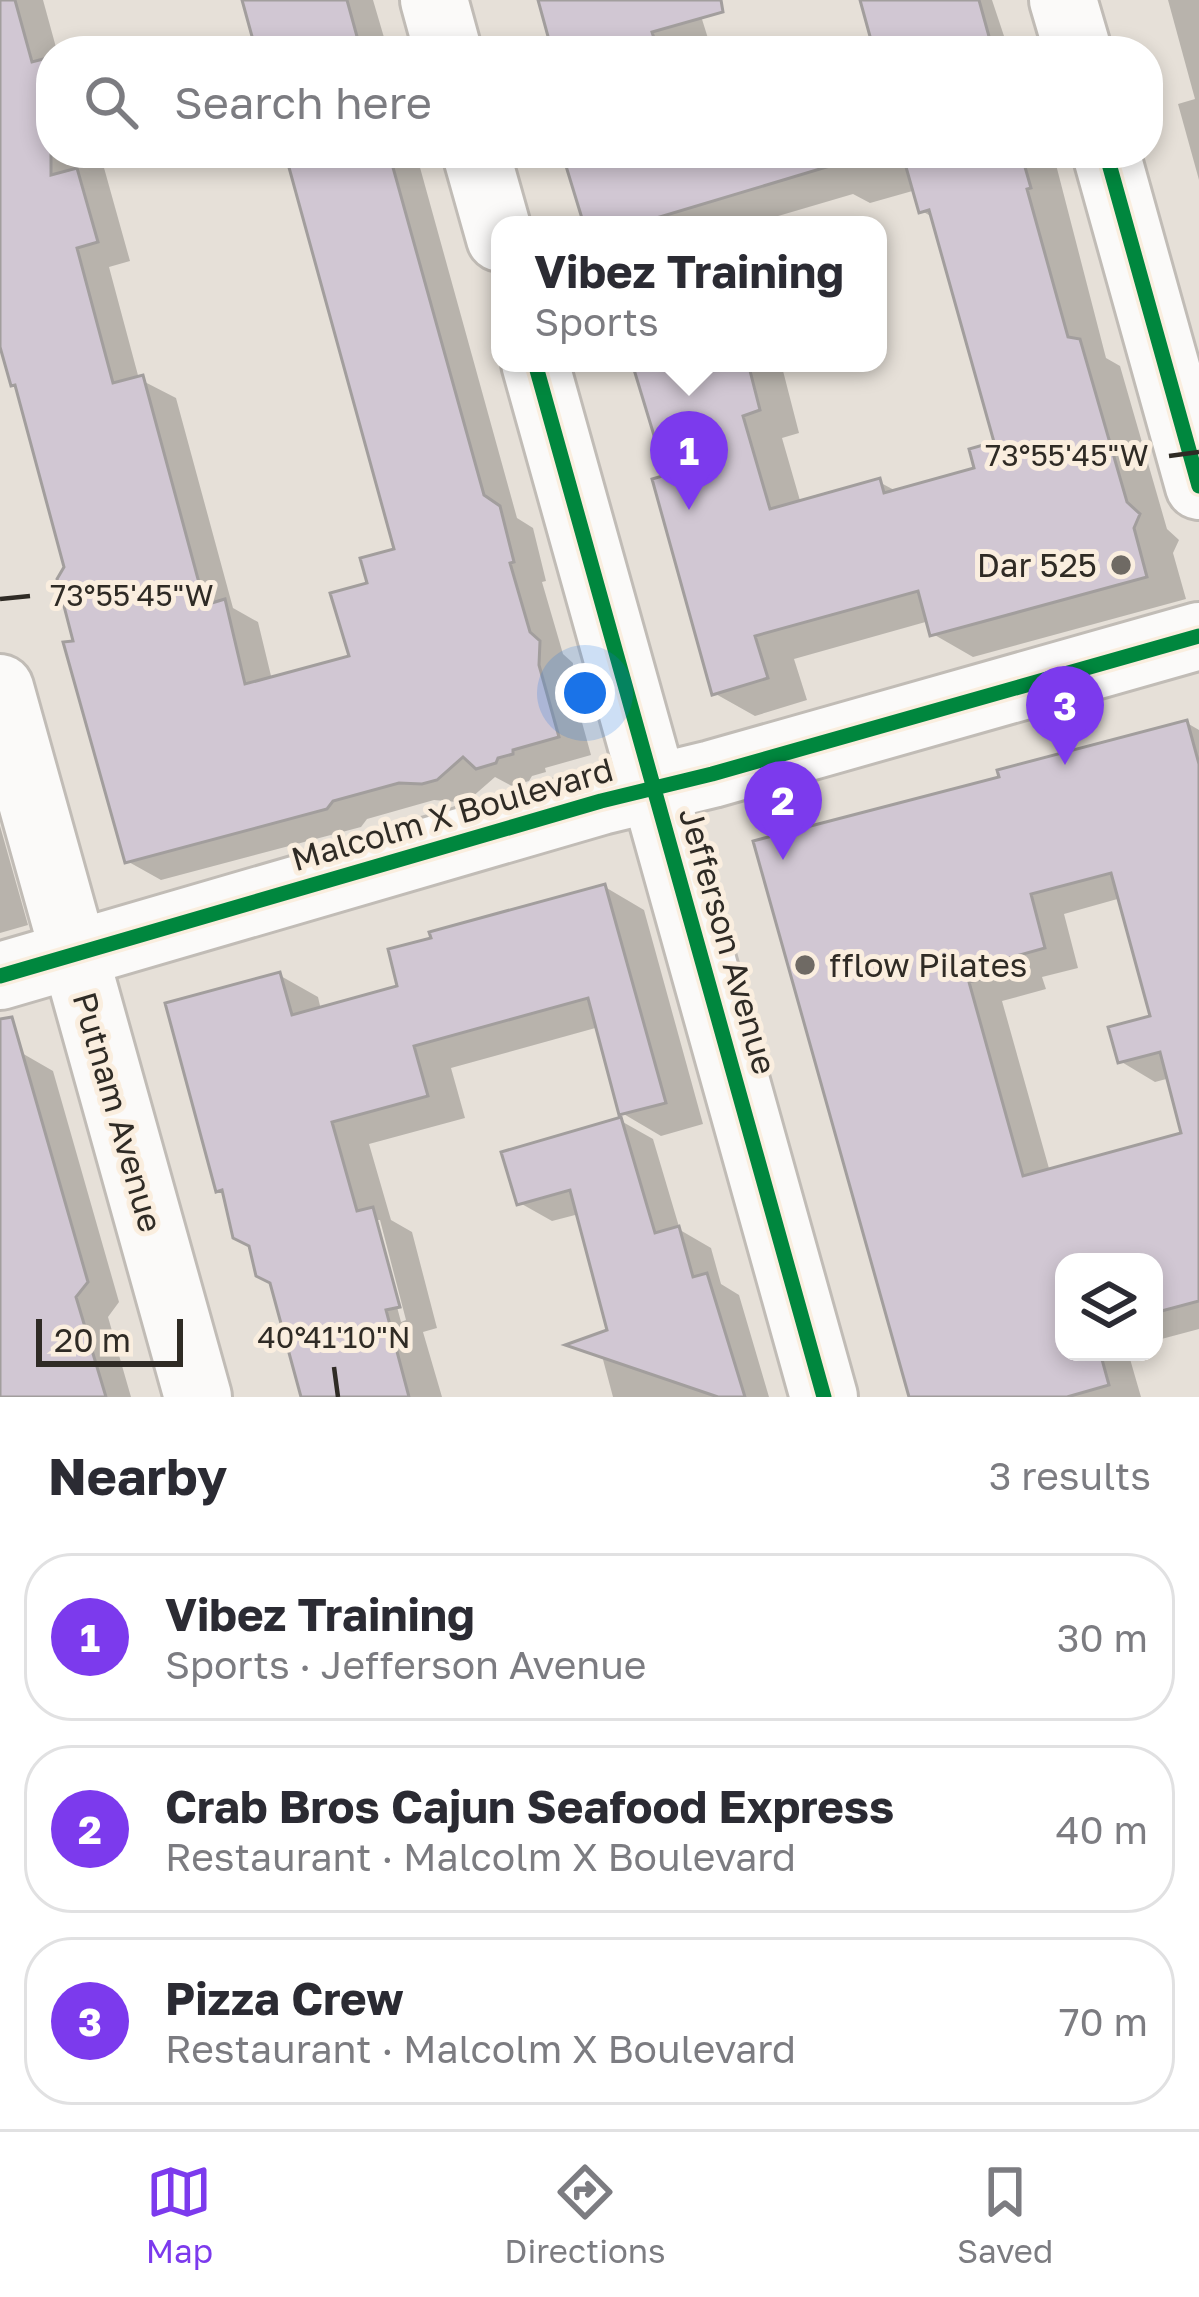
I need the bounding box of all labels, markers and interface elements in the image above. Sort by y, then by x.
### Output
search box [36,36,1163,168]
icon: search [78,69,144,135]
text: Search here [174,75,432,129]
popup [491,216,887,372]
text: Vibez Training [534,244,844,298]
text: Sports [534,298,659,345]
pin: 1 [650,411,728,510]
text: 73°55'45"W [985,437,1149,473]
place label: Dar 525 [977,545,1097,584]
marker: Dar 525 [1108,552,1134,578]
text: 73°55'45"W [50,577,214,613]
your location [555,663,615,723]
pin: 3 [1026,666,1104,765]
street label: Malcolm X Boulevard [287,749,617,878]
pin: 2 [744,761,822,860]
street label: Jefferson Avenue [672,803,785,1079]
place label: fflow Pilates [829,945,1027,984]
marker: fflow Pilates [792,952,818,978]
street label: Putnam Avenue [66,987,171,1236]
map controls [1055,1253,1163,1361]
button: layers [1055,1253,1163,1361]
scale bar [36,1313,183,1366]
text: 40°41'10"N [258,1319,411,1355]
text: 20 m [54,1320,131,1359]
text: Nearby [48,1445,227,1506]
text: 3 results [989,1452,1151,1499]
text: Vibez Training [165,1587,475,1641]
text: 1 [80,1614,100,1661]
text: 30 m [1057,1614,1148,1661]
text: Sports · Jefferson Avenue [165,1641,646,1688]
text: Crab Bros Cajun Seafood Express [165,1779,894,1833]
text: 2 [78,1806,102,1853]
text: 40 m [1056,1806,1148,1853]
text: Restaurant · Malcolm X Boulevard [165,1833,796,1880]
text: Pizza Crew [165,1971,404,2025]
text: 3 [78,1998,102,2045]
text: 70 m [1059,1998,1148,2045]
text: Restaurant · Malcolm X Boulevard [165,2025,796,2072]
tab: Map [146,2159,213,2270]
tab: Directions [504,2159,666,2270]
tab: Saved [957,2159,1053,2270]

